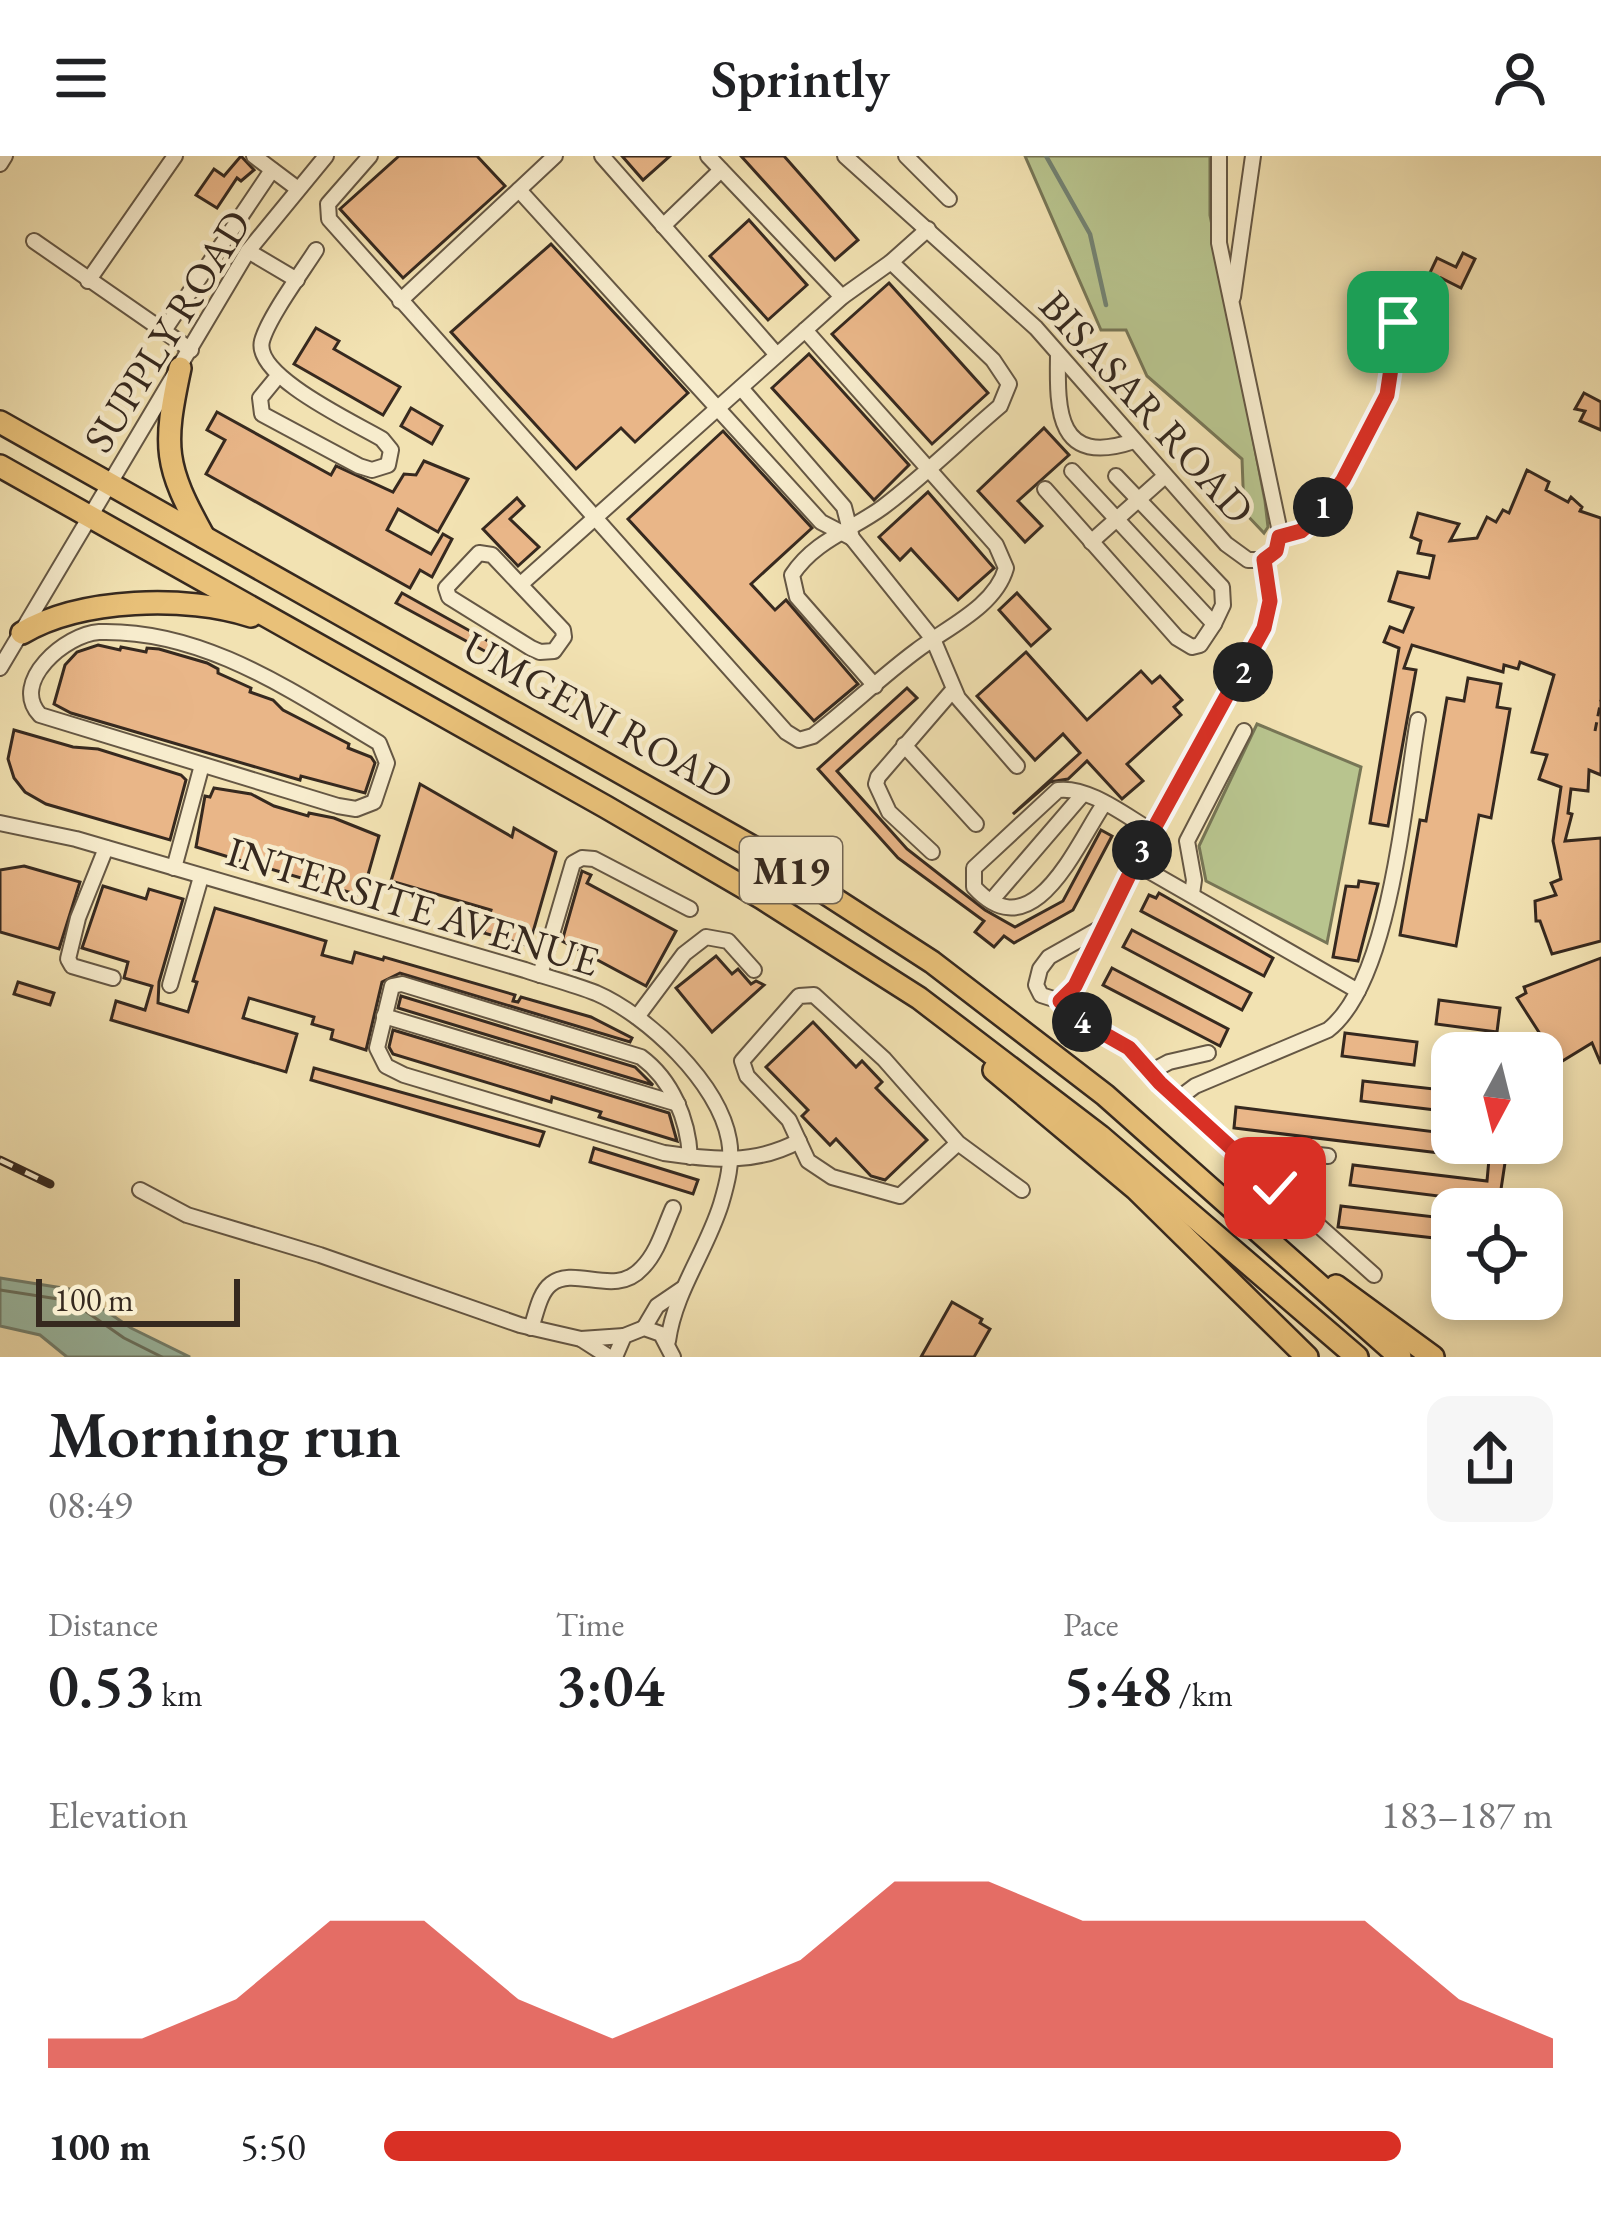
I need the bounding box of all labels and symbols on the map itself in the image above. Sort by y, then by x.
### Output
street label: SUPPLY ROAD [71,200,263,462]
pin [1347,271,1449,373]
street label: BISASAR ROAD [1028,279,1266,535]
pin: 1 [1293,477,1353,537]
street label: UMGENI ROAD [453,618,743,812]
pin: 2 [1213,642,1273,702]
pin: 3 [1112,820,1172,880]
street label: INTERSITE AVENUE [220,823,606,989]
road number: M19 [740,837,842,903]
pin: 4 [1052,992,1112,1052]
north arrow [1431,1032,1563,1164]
pin [1224,1137,1326,1239]
scale bar [36,1273,240,1326]

